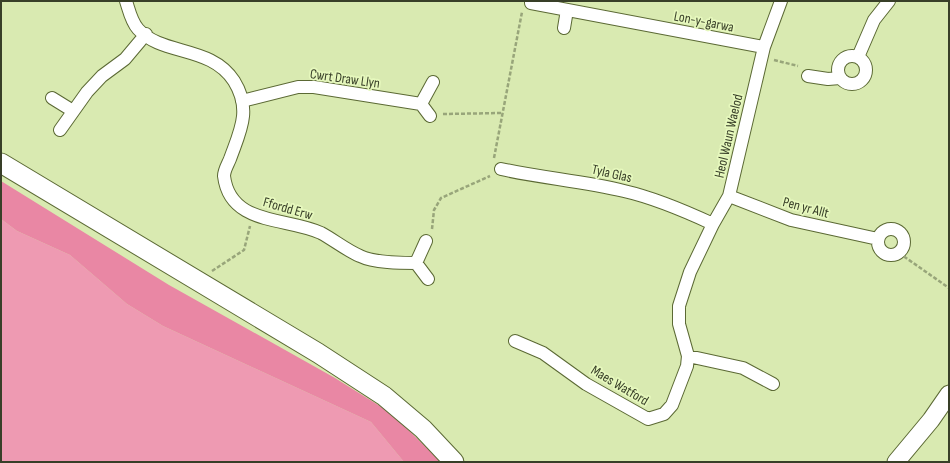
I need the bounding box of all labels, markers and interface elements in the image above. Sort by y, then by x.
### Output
street label: Lon-y-garwa [673,7,735,36]
street label: Cwrt Draw Llyn [309,65,381,92]
street label: Heol Waun Waelod [711,92,746,180]
street label: Tyla Glas [590,161,634,186]
street label: Ffordd Erw [261,193,315,224]
street label: Pen yr Allt [781,193,831,222]
street label: Maes Watford [588,362,652,409]

